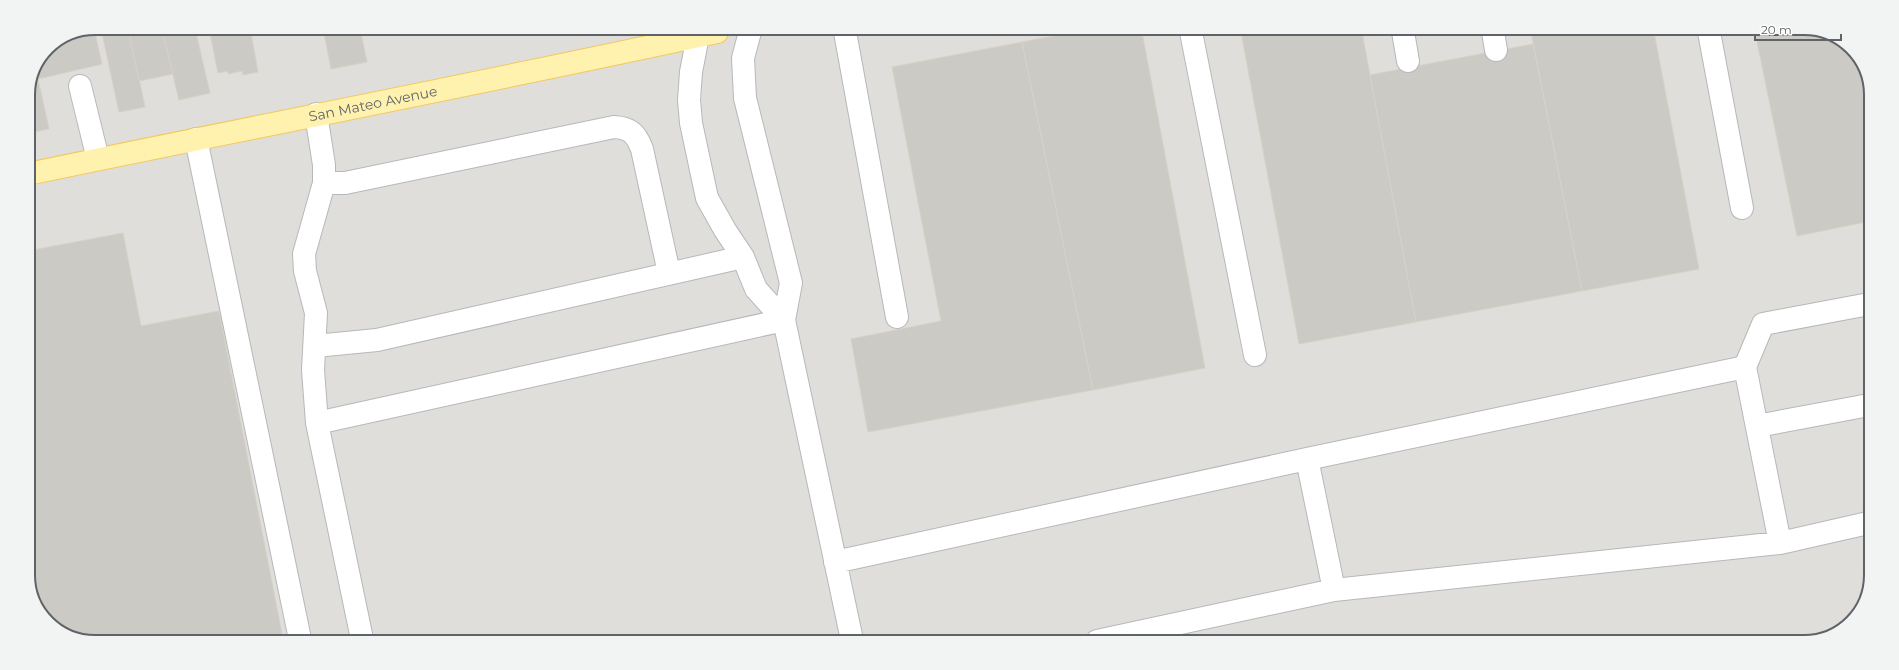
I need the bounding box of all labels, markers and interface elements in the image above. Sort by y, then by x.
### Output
scale bar [1755,16,1841,42]
text: 20 m [1761,22,1792,37]
street label: San Mateo Avenue [307,82,439,126]

